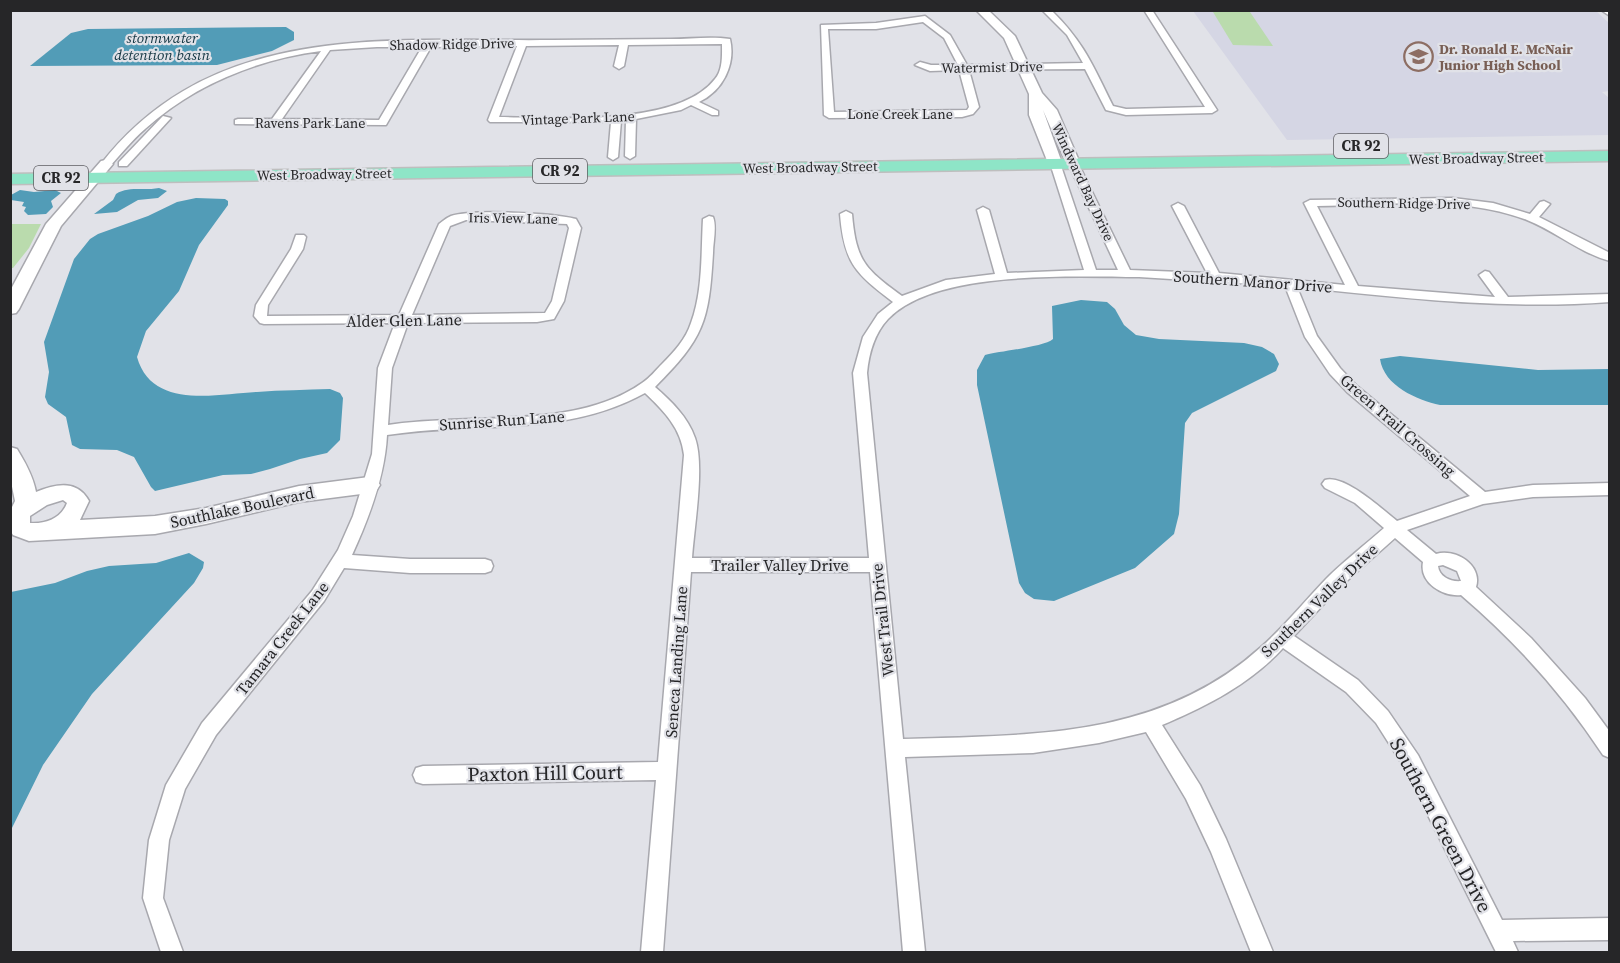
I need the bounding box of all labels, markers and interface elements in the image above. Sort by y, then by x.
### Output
water label: stormwater detention basin [114,27,210,65]
street label: Shadow Ridge Drive [390,33,514,55]
place label: Dr. Ronald E. McNair Junior High School [1438,39,1573,75]
school or university icon: Dr. Ronald E. McNair Junior High School [1402,41,1434,73]
street label: Watermist Drive [941,56,1043,78]
street label: Lone Creek Lane [847,104,953,124]
street label: Vintage Park Lane [521,106,635,130]
street label: Ravens Park Lane [255,113,365,133]
street label: Windward Bay Drive [1047,120,1119,244]
road number: CR 92 [1334,134,1388,158]
street label: West Broadway Street [1408,147,1544,169]
street label: West Broadway Street [742,156,878,178]
road number: CR 92 [533,159,587,183]
street label: West Broadway Street [256,163,392,185]
road number: CR 92 [34,166,88,190]
street label: Southern Ridge Drive [1337,192,1471,214]
street label: Iris View Lane [468,207,558,229]
street label: Southern Manor Drive [1173,264,1333,298]
street label: Alder Glen Lane [346,308,462,332]
street label: Green Trail Crossing [1336,369,1460,481]
street label: Sunrise Run Lane [438,405,566,435]
street label: Southlake Boulevard [168,481,316,533]
street label: Southern Valley Drive [1256,538,1382,662]
street label: Trailer Valley Drive [711,554,849,576]
street label: West Trail Drive [865,562,899,678]
street label: Tamara Creek Lane [231,577,333,699]
street label: Seneca Landing Lane [660,585,692,739]
street label: Southern Green Drive [1383,733,1499,917]
street label: Paxton Hill Court [467,758,623,788]

